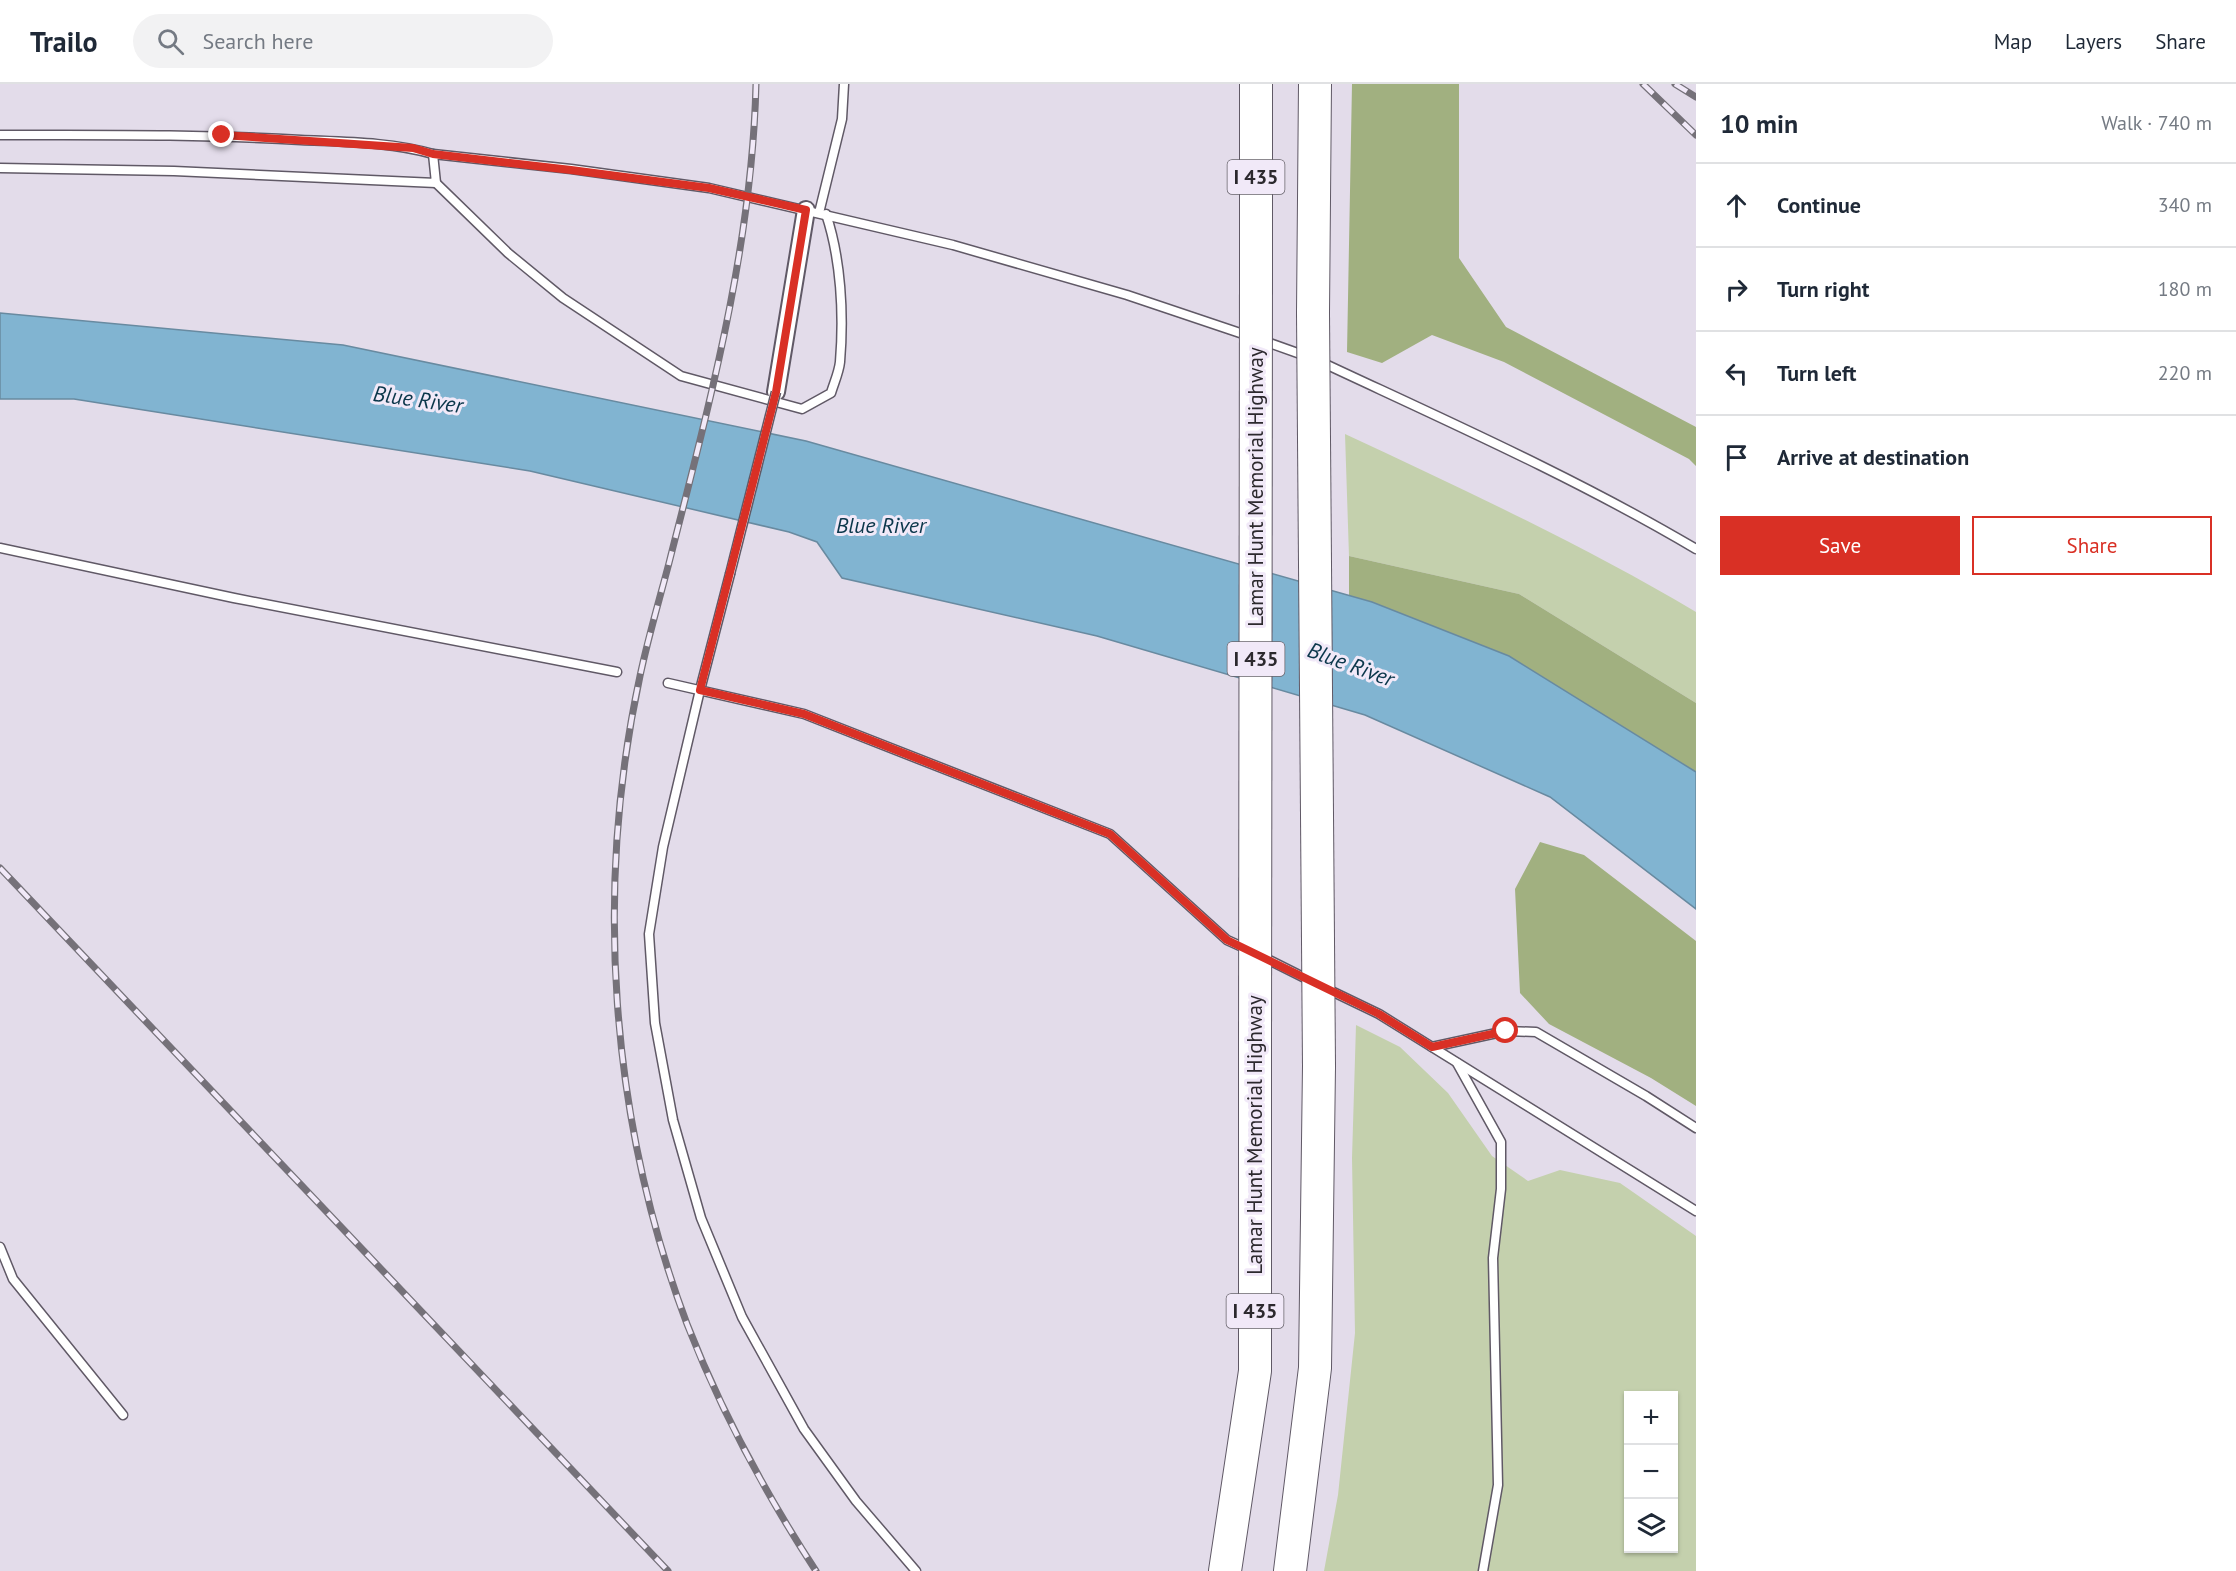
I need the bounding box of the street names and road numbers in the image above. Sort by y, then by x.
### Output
road number: I 435 [1228,160,1284,194]
street label: Lamar Hunt Memorial Highway [1242,347,1269,627]
road number: I 435 [1228,642,1284,676]
street label: Lamar Hunt Memorial Highway [1241,995,1268,1275]
road number: I 435 [1226,1294,1284,1328]

